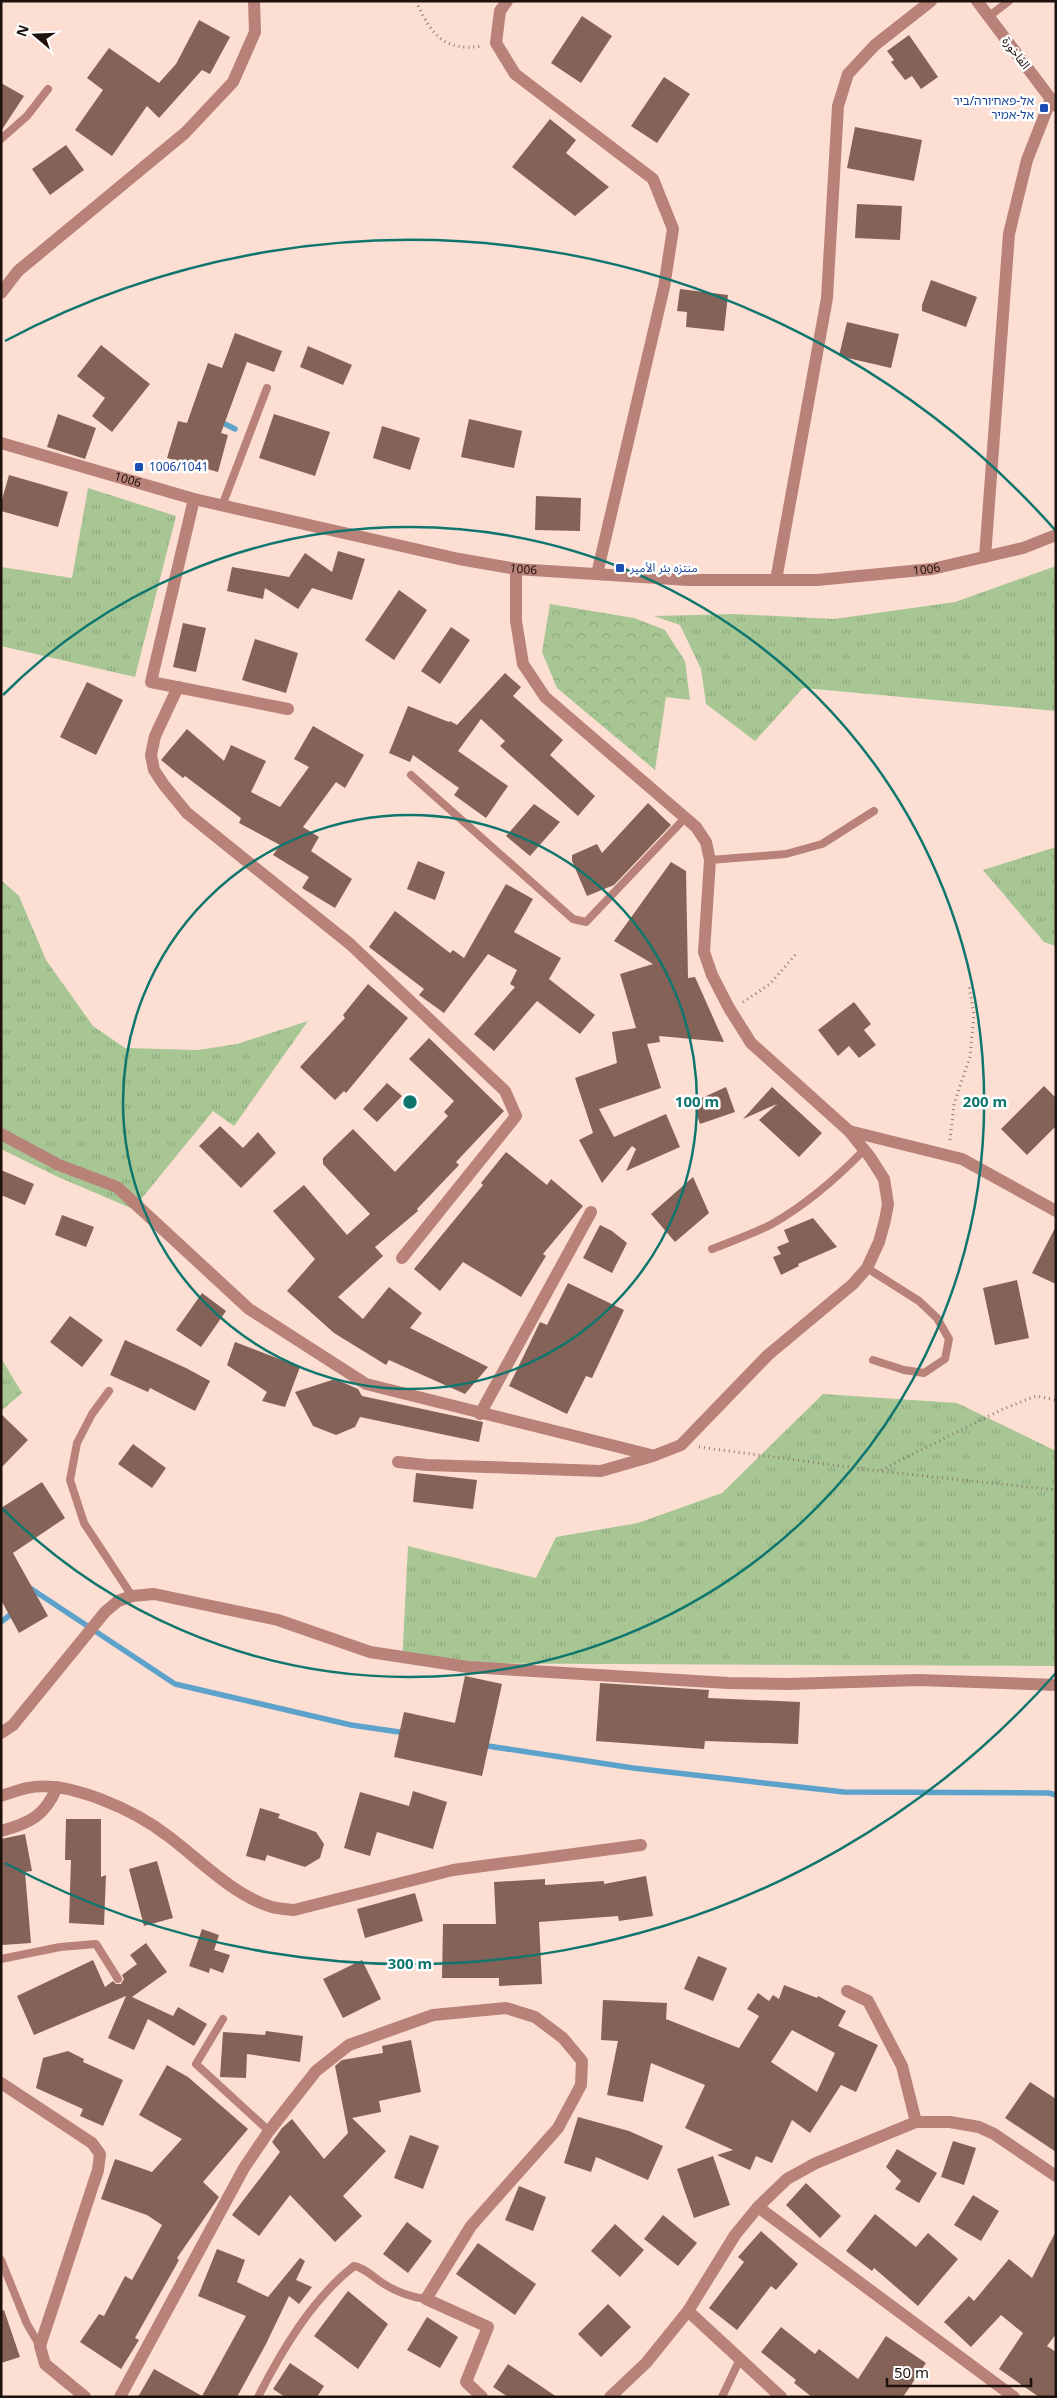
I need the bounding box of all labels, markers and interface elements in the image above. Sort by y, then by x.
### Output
north arrow [10,10,60,60]
text: N [11,22,33,39]
street label: الفاخورة [998,33,1034,73]
place label: אל-פאח׳ורה/ביר אל-אמיר [953,92,1034,123]
marker: אל-פאח׳ורה/ביר אל-אמיר [1038,102,1050,114]
place label: 1006/1041 [149,458,208,475]
marker: 1006/1041 [133,461,145,473]
street label: 1006 [112,467,144,491]
street label: 1006 [912,558,942,579]
street label: 1006 [508,559,538,578]
place label: منتزه بئر الأمير [629,559,698,576]
marker: منتزه بئر الأمير [614,562,626,574]
text: 100 m [675,1091,719,1111]
text: 200 m [963,1091,1007,1111]
centre of rings [401,1093,419,1111]
text: 300 m [388,1953,432,1973]
scale bar [887,2356,1031,2388]
text: 50 m [894,2362,929,2382]

